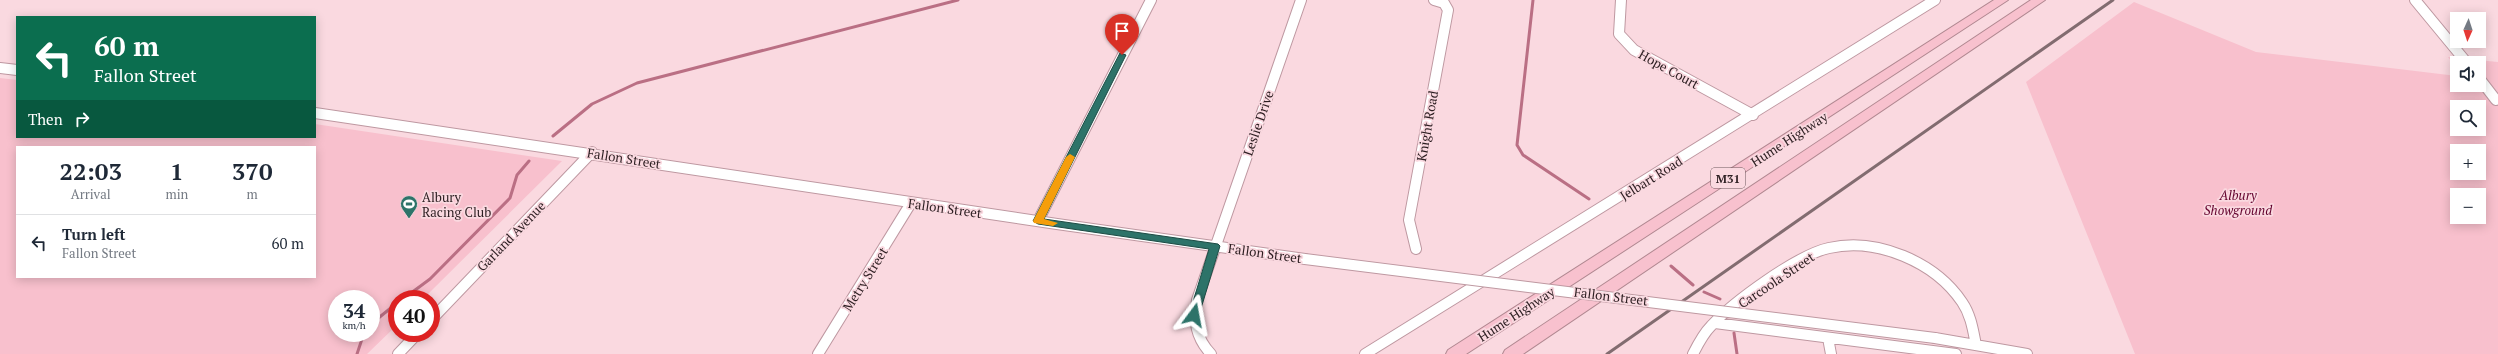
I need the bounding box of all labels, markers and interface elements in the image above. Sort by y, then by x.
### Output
north arrow [2450,12,2486,48]
map controls [2450,12,2486,224]
pin [1105,14,1139,55]
icon: arrive [1111,20,1133,42]
text: 60 m [94,27,159,64]
icon: left [28,32,80,84]
street label: Hope Court [1636,45,1702,93]
button: sound [2450,56,2486,92]
text: Fallon Street [94,63,197,87]
street label: Leslie Drive [1238,88,1278,158]
street label: Knight Road [1412,89,1442,163]
button: search [2450,100,2486,136]
street label: Hume Highway [1747,107,1831,171]
icon: right [71,108,93,130]
text: Then [28,109,63,129]
street label: Fallon Street [586,143,662,173]
button: + [2450,144,2486,180]
street label: Jelbart Road [1616,152,1686,204]
text: 22:03 [59,155,122,187]
text: 1 [170,155,184,187]
text: 370 [232,155,272,187]
road number: M31 [1711,168,1745,188]
text: Arrival [71,185,111,203]
text: min [165,185,188,203]
text: m [247,185,258,203]
park label: Albury Showground [2204,186,2273,219]
place label: Albury Racing Club [422,188,491,221]
button: − [2450,188,2486,224]
sports icon: Albury Racing Club [399,194,419,219]
street label: Fallon Street [907,194,983,222]
street label: Garland Avenue [473,197,549,275]
text: Turn left [62,224,126,244]
icon: left [28,232,50,254]
text: 60 m [271,233,304,253]
street label: Fallon Street [1227,239,1303,267]
street label: Metry Street [838,243,892,314]
text: Fallon Street [62,244,136,262]
street label: Carcoola Street [1734,248,1818,312]
street label: Hume Highway [1474,282,1558,346]
street label: Fallon Street [1573,283,1649,309]
speed limit sign: 40 [388,290,440,342]
position arrow [1173,294,1215,336]
text: 34 [343,297,365,324]
text: km/h [342,319,366,332]

